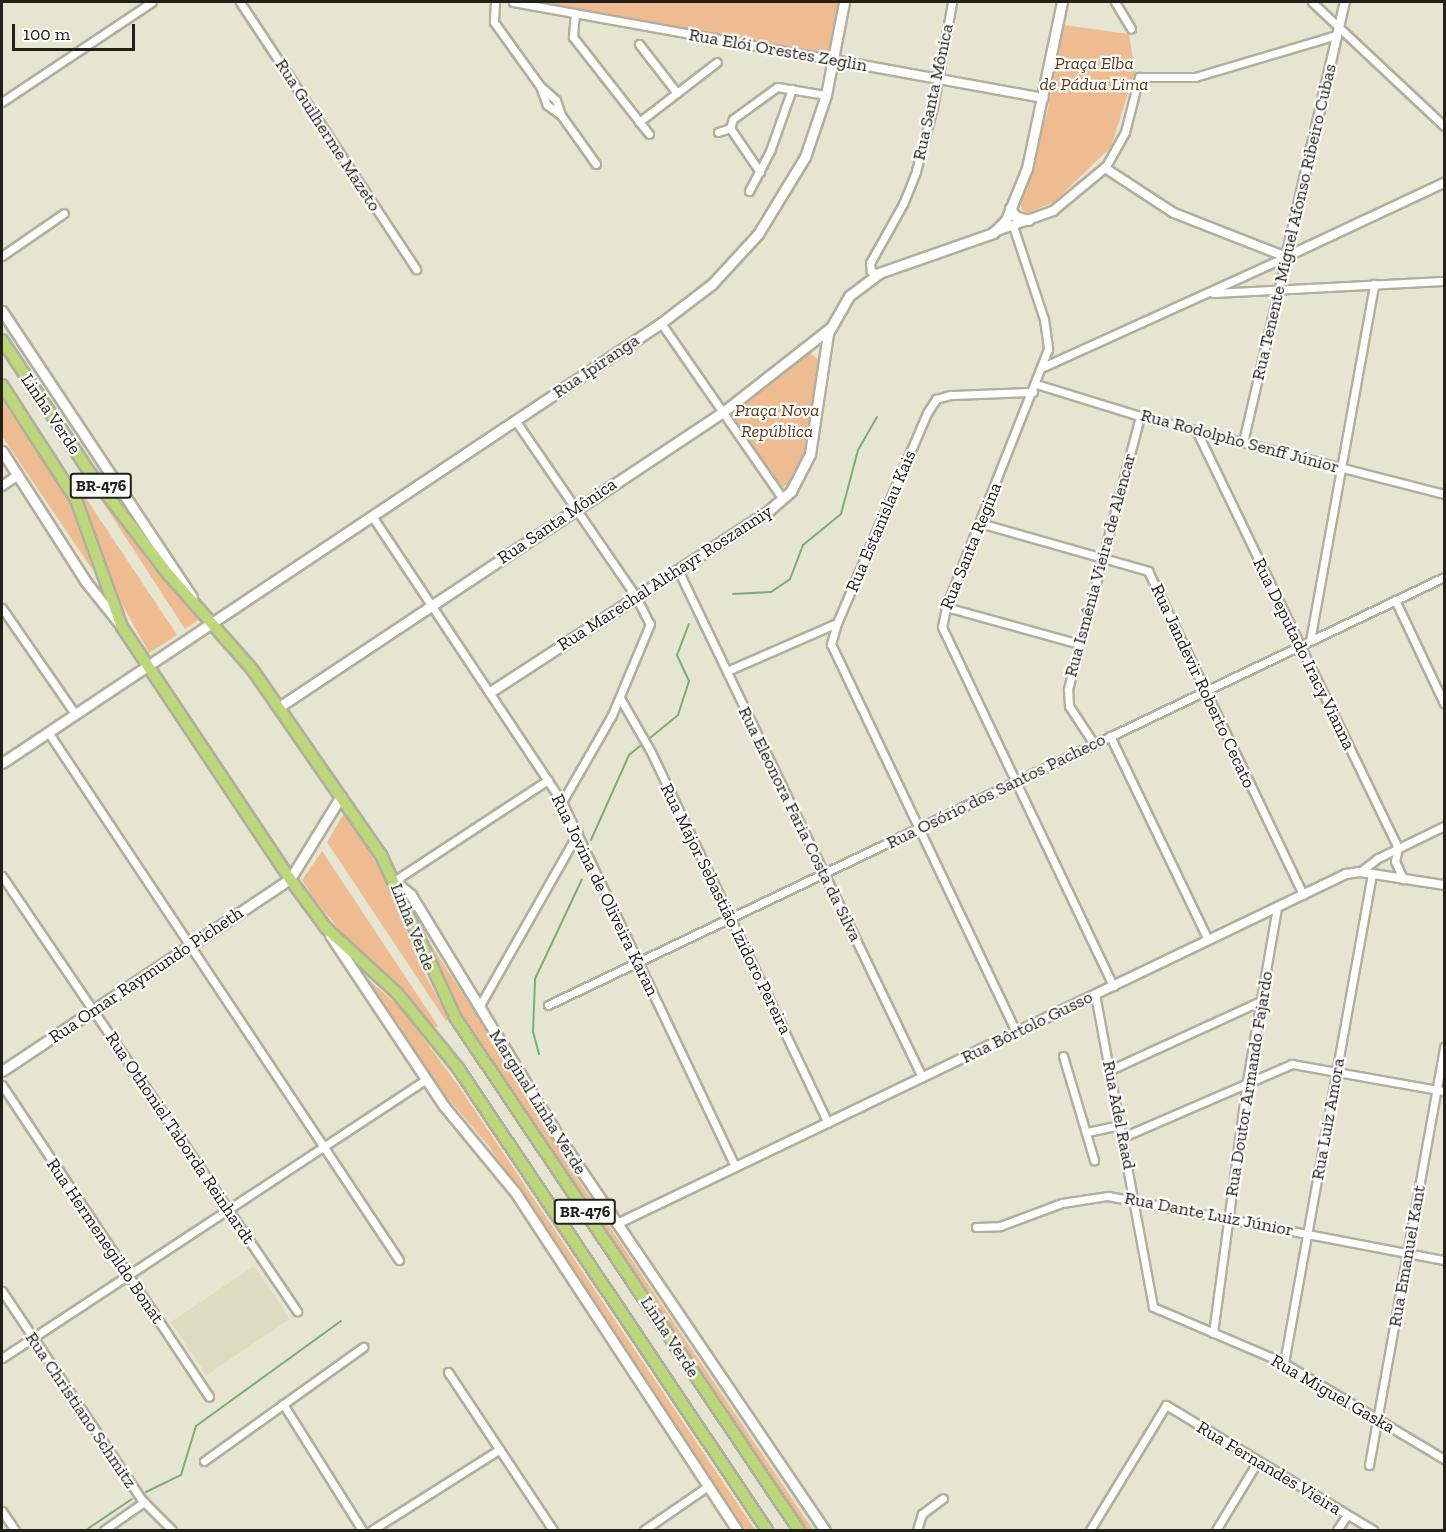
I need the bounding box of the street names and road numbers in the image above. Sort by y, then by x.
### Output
street label: Rua Santa Mônica [908,22,958,162]
street label: Rua Elói Orestes Zeglin [687,24,869,76]
street label: Rua Guilherme Mazeto [271,55,385,215]
street label: Rua Tenente Miguel Afonso Ribeiro Cubas [1247,61,1341,383]
street label: Rua Ipiranga [549,329,643,403]
street label: Linha Verde [16,369,86,459]
street label: Rua Rodolpho Senff Júnior [1138,404,1342,478]
street label: Rua Estanislau Kais [841,447,921,595]
street label: Rua Ismênia Vieira de Alencar [1060,450,1140,680]
road number: BR-476 [70,473,132,499]
street label: Rua Santa Mônica [493,473,621,569]
street label: Rua Santa Regina [936,479,1006,613]
street label: Rua Marechal Althayr Roszanniy [553,500,777,656]
street label: Rua Deputado Iracy Vianna [1248,554,1360,754]
street label: Rua Jandevir Roberto Cecato [1146,580,1260,792]
street label: Rua Eleonora Faria Costa da Silva [734,703,866,945]
street label: Rua Osório dos Santos Pacheco [883,728,1109,854]
street label: Rua Major Sebastião Izidoro Pereira [656,780,796,1038]
street label: Rua Jovina de Oliveira Karan [547,790,663,1000]
street label: Linha Verde [386,880,440,974]
street label: Rua Omar Raymundo Picheth [45,902,247,1048]
street label: Rua Doutor Armando Fajardo [1220,969,1278,1199]
street label: Rua Bôrtolo Gusso [958,986,1096,1068]
street label: Marginal Linha Verde [484,1025,592,1179]
street label: Rua Othoniel Taborda Reinhardt [101,1028,259,1248]
street label: Rua Luiz Amora [1307,1056,1349,1182]
street label: Rua Adel Raad [1098,1058,1140,1172]
street label: Rua Hermenegildo Bonat [42,1154,168,1328]
street label: Rua Emanuel Kant [1384,1183,1430,1329]
street label: Rua Dante Luiz Júnior [1122,1187,1296,1241]
road number: BR-476 [554,1199,616,1225]
street label: Linha Verde [636,1292,704,1382]
street label: Rua Christiano Schmitz [21,1328,141,1492]
street label: Rua Miguel Gaska [1267,1350,1399,1438]
street label: Rua Fernandes Vieira [1193,1416,1345,1520]

